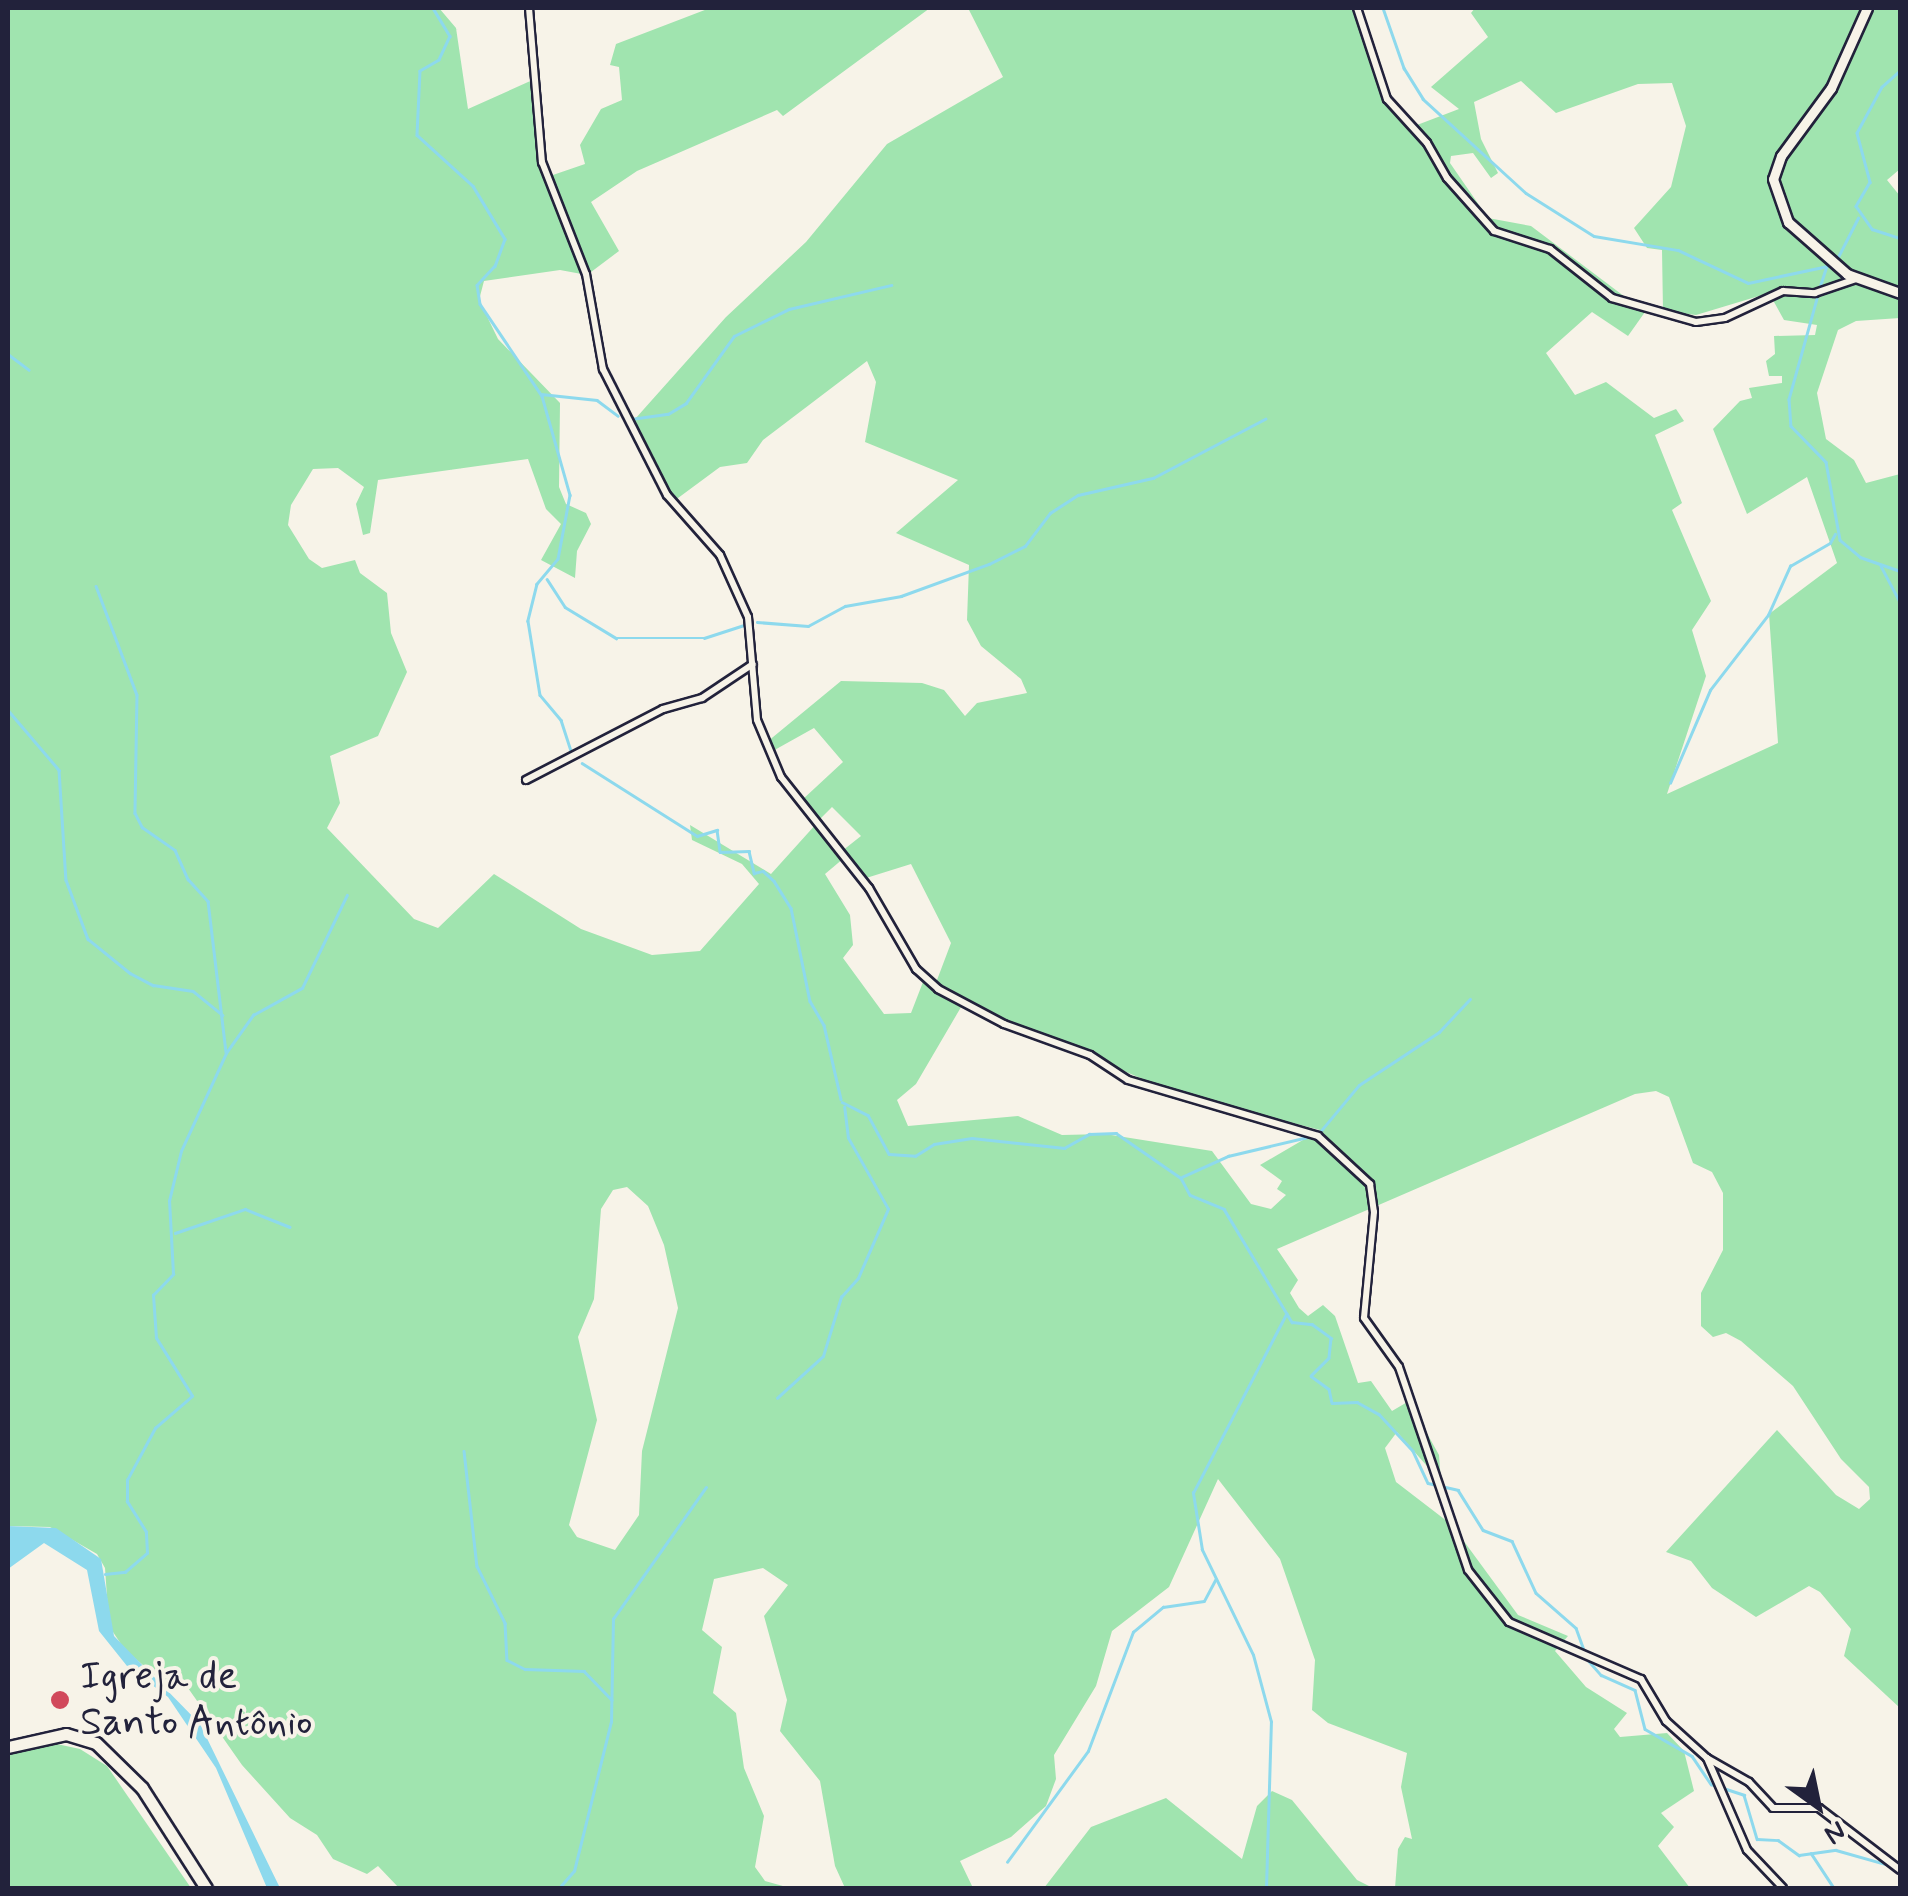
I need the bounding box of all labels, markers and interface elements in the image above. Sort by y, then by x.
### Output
place label: Igreja de Santo Antônio [80,1653,313,1747]
marker: Igreja de Santo Antônio [49,1689,71,1711]
north arrow [1768,1756,1868,1856]
text: N [1817,1811,1853,1852]

